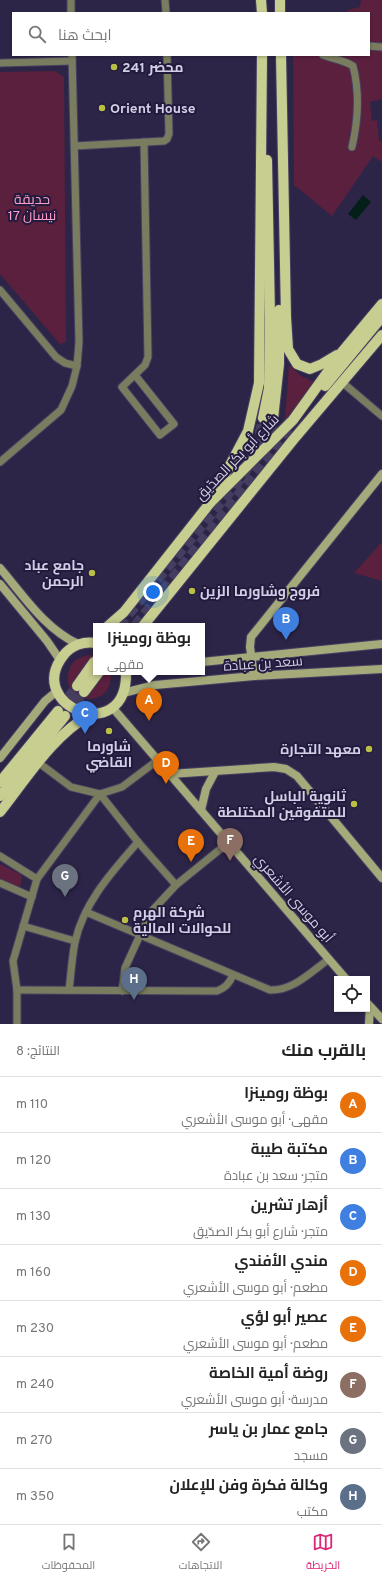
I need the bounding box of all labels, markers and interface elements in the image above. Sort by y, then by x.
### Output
search box [12,12,370,56]
icon: search [26,23,48,45]
text: ابحث هنا [58,27,112,46]
place label: محضر 241 [122,60,183,77]
marker: محضر 241 [109,62,119,72]
place label: Orient House [110,101,196,118]
marker: Orient House [97,103,107,113]
park label: حديقة 17 نيسان [8,192,56,225]
street label: شارع أبو بكر الصدّيق [191,410,283,505]
place label: جامع عباد الرحمن [25,558,84,591]
marker: جامع عباد الرحمن [87,568,97,578]
your location [143,582,163,602]
place label: فروج وشاورما الزين [200,583,320,601]
marker: فروج وشاورما الزين [187,586,197,596]
pin: B [273,607,299,640]
popup [93,623,205,675]
text: بوظة رومينزا [107,630,191,649]
street label: سعد بن عبادة [223,653,303,676]
text: مقهى [107,658,144,674]
pin: A [136,688,162,721]
pin: C [72,701,98,734]
marker: شاورما القاضي [104,726,114,736]
place label: شاورما القاضي [86,738,132,773]
place label: معهد التجارة [280,742,361,759]
marker: معهد التجارة [364,744,374,754]
pin: D [153,751,179,784]
place label: ثانوية الباسل للمتفوقين المختلطة [217,788,347,822]
marker: ثانوية الباسل للمتفوقين المختلطة [349,799,359,809]
pin: F [217,828,243,861]
pin: E [178,829,204,862]
street label: أبو موسى الأشعري [248,850,338,948]
pin: G [52,864,78,897]
place label: شركة الهرم للحوالات المالية [133,904,231,938]
marker: شركة الهرم للحوالات المالية [120,915,130,925]
pin: H [121,967,147,1000]
map controls [334,976,370,1012]
button: locate [334,976,370,1012]
text: بالقرب منك [282,1041,366,1063]
text: النتائج: 8 [16,1044,60,1060]
text: بوظة رومينزا [244,1085,328,1104]
text: 110 m [16,1097,48,1113]
text: A [348,1097,358,1113]
text: مقهى · أبو موسى الأشعري [181,1113,328,1129]
text: مكتبة طيبة [251,1141,328,1160]
text: 120 m [16,1153,51,1169]
text: B [349,1153,358,1169]
text: متجر · سعد بن عبادة [224,1169,328,1185]
text: أزهار تشرين [251,1197,328,1216]
text: 130 m [16,1209,51,1225]
text: C [349,1209,357,1225]
text: متجر · شارع أبو بكر الصدّيق [193,1225,328,1241]
text: مندي الأفندي [234,1253,328,1272]
text: 160 m [16,1265,51,1281]
text: D [348,1265,358,1281]
text: مطعم · أبو موسى الأشعري [183,1281,328,1297]
text: عصير أبو لؤي [241,1309,328,1328]
text: 230 m [16,1321,54,1337]
text: E [349,1321,357,1337]
text: مطعم · أبو موسى الأشعري [183,1337,328,1353]
text: روضة أمية الخاصة [209,1365,328,1384]
text: 240 m [16,1377,54,1393]
text: F [349,1377,357,1393]
text: مدرسة · أبو موسى الأشعري [181,1393,328,1409]
text: جامع عمار بن ياسر [209,1421,328,1440]
text: 270 m [16,1433,53,1449]
text: G [349,1433,357,1449]
text: مسجد [294,1449,328,1465]
text: وكالة فكرة وفن للإعلان [169,1477,328,1496]
text: 350 m [16,1489,54,1505]
text: H [348,1489,358,1505]
text: مكتب [297,1505,328,1521]
tab: المحفوظات [42,1531,95,1575]
tab: الاتجاهات [179,1531,222,1575]
tab: الخريطة [306,1531,340,1575]

